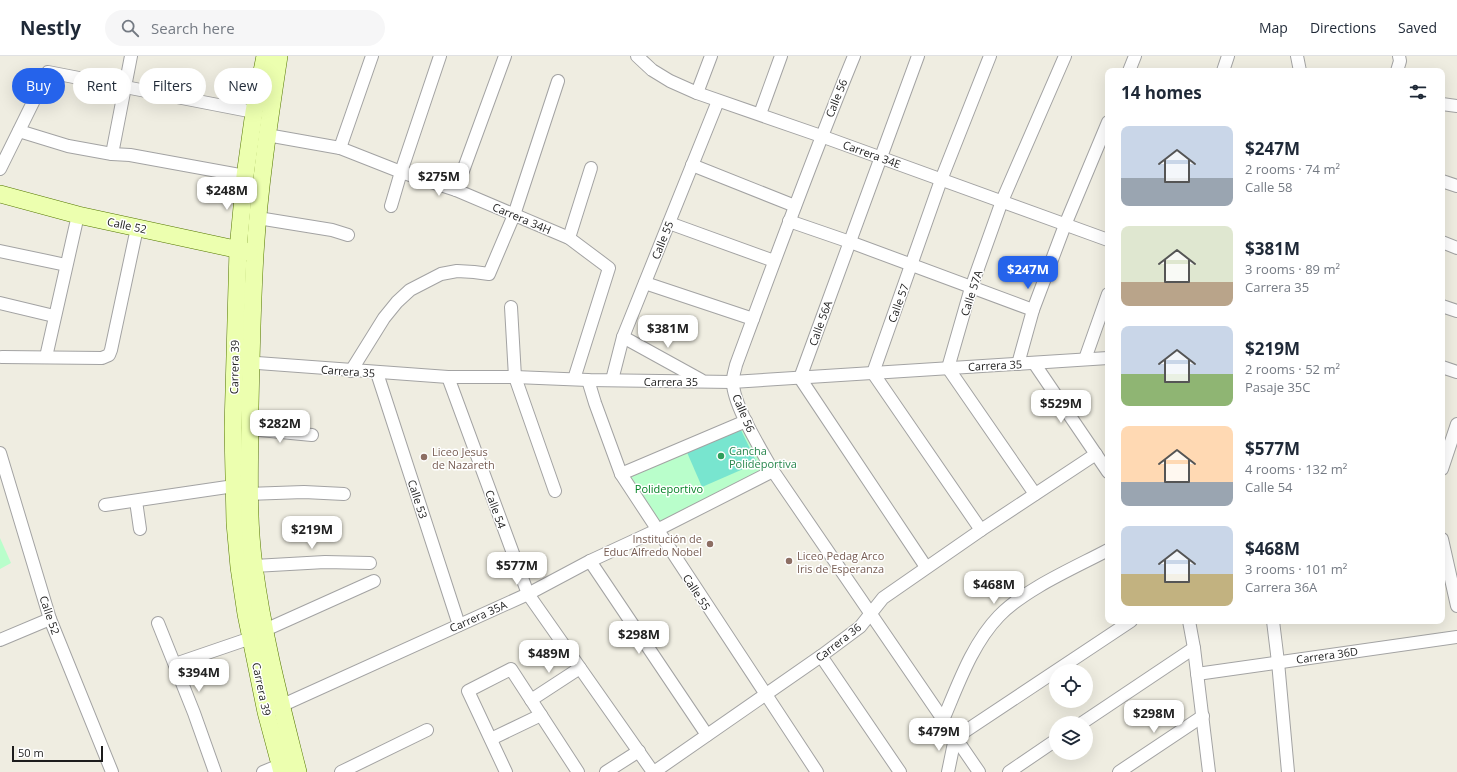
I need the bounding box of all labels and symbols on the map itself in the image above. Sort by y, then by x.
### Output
street label: Calle 56 [822,77,850,119]
street label: Carrera 34E [841,137,903,171]
pin: $275M [411,163,467,197]
pin: $248M [199,177,255,211]
street label: Carrera 34H [490,199,554,237]
street label: Calle 52 [106,213,148,237]
street label: Calle 55 [648,219,676,261]
pin: $247M [1000,256,1056,290]
street label: Calle 57A [957,268,985,318]
street label: Calle 57 [884,282,912,324]
street label: Calle 56A [805,298,835,348]
pin: $381M [640,315,696,349]
street label: Carrera 39 [226,340,242,394]
street label: Carrera 35 [968,356,1022,374]
street label: Carrera 35 [320,362,376,380]
street label: Carrera 35 [644,374,698,389]
pin: $529M [1033,390,1089,424]
street label: Calle 56 [729,392,759,434]
pin: $282M [252,410,308,444]
place label: Cancha Polideportiva [729,443,797,471]
place label: Liceo Jesus de Nazareth [432,444,495,472]
marker: Cancha Polideportiva [716,451,726,461]
marker: Liceo Jesus de Nazareth [419,452,429,462]
street label: Calle 53 [405,478,431,520]
park label: Polideportivo [635,481,704,496]
street label: Calle 54 [482,488,510,531]
pin: $219M [284,516,340,550]
place label: Institución de Educ Alfredo Nobel [603,531,702,559]
marker: Institución de Educ Alfredo Nobel [705,539,715,549]
place label: Liceo Pedag Arco Iris de Esperanza [797,548,885,576]
pin: $577M [489,552,545,586]
marker: Liceo Pedag Arco Iris de Esperanza [784,556,794,566]
street label: Calle 55 [680,571,714,613]
pin: $468M [966,571,1022,605]
street label: Calle 52 [36,594,64,636]
street label: Carrera 35A [447,597,509,635]
street label: Carrera 36 [812,619,864,665]
pin: $298M [611,621,667,655]
pin: $489M [521,640,577,674]
street label: Carrera 36D [1295,643,1359,667]
pin: $394M [171,659,227,693]
street label: Carrera 39 [249,661,275,717]
pin: $298M [1126,700,1182,734]
pin: $479M [911,718,967,752]
scale bar [12,744,103,763]

